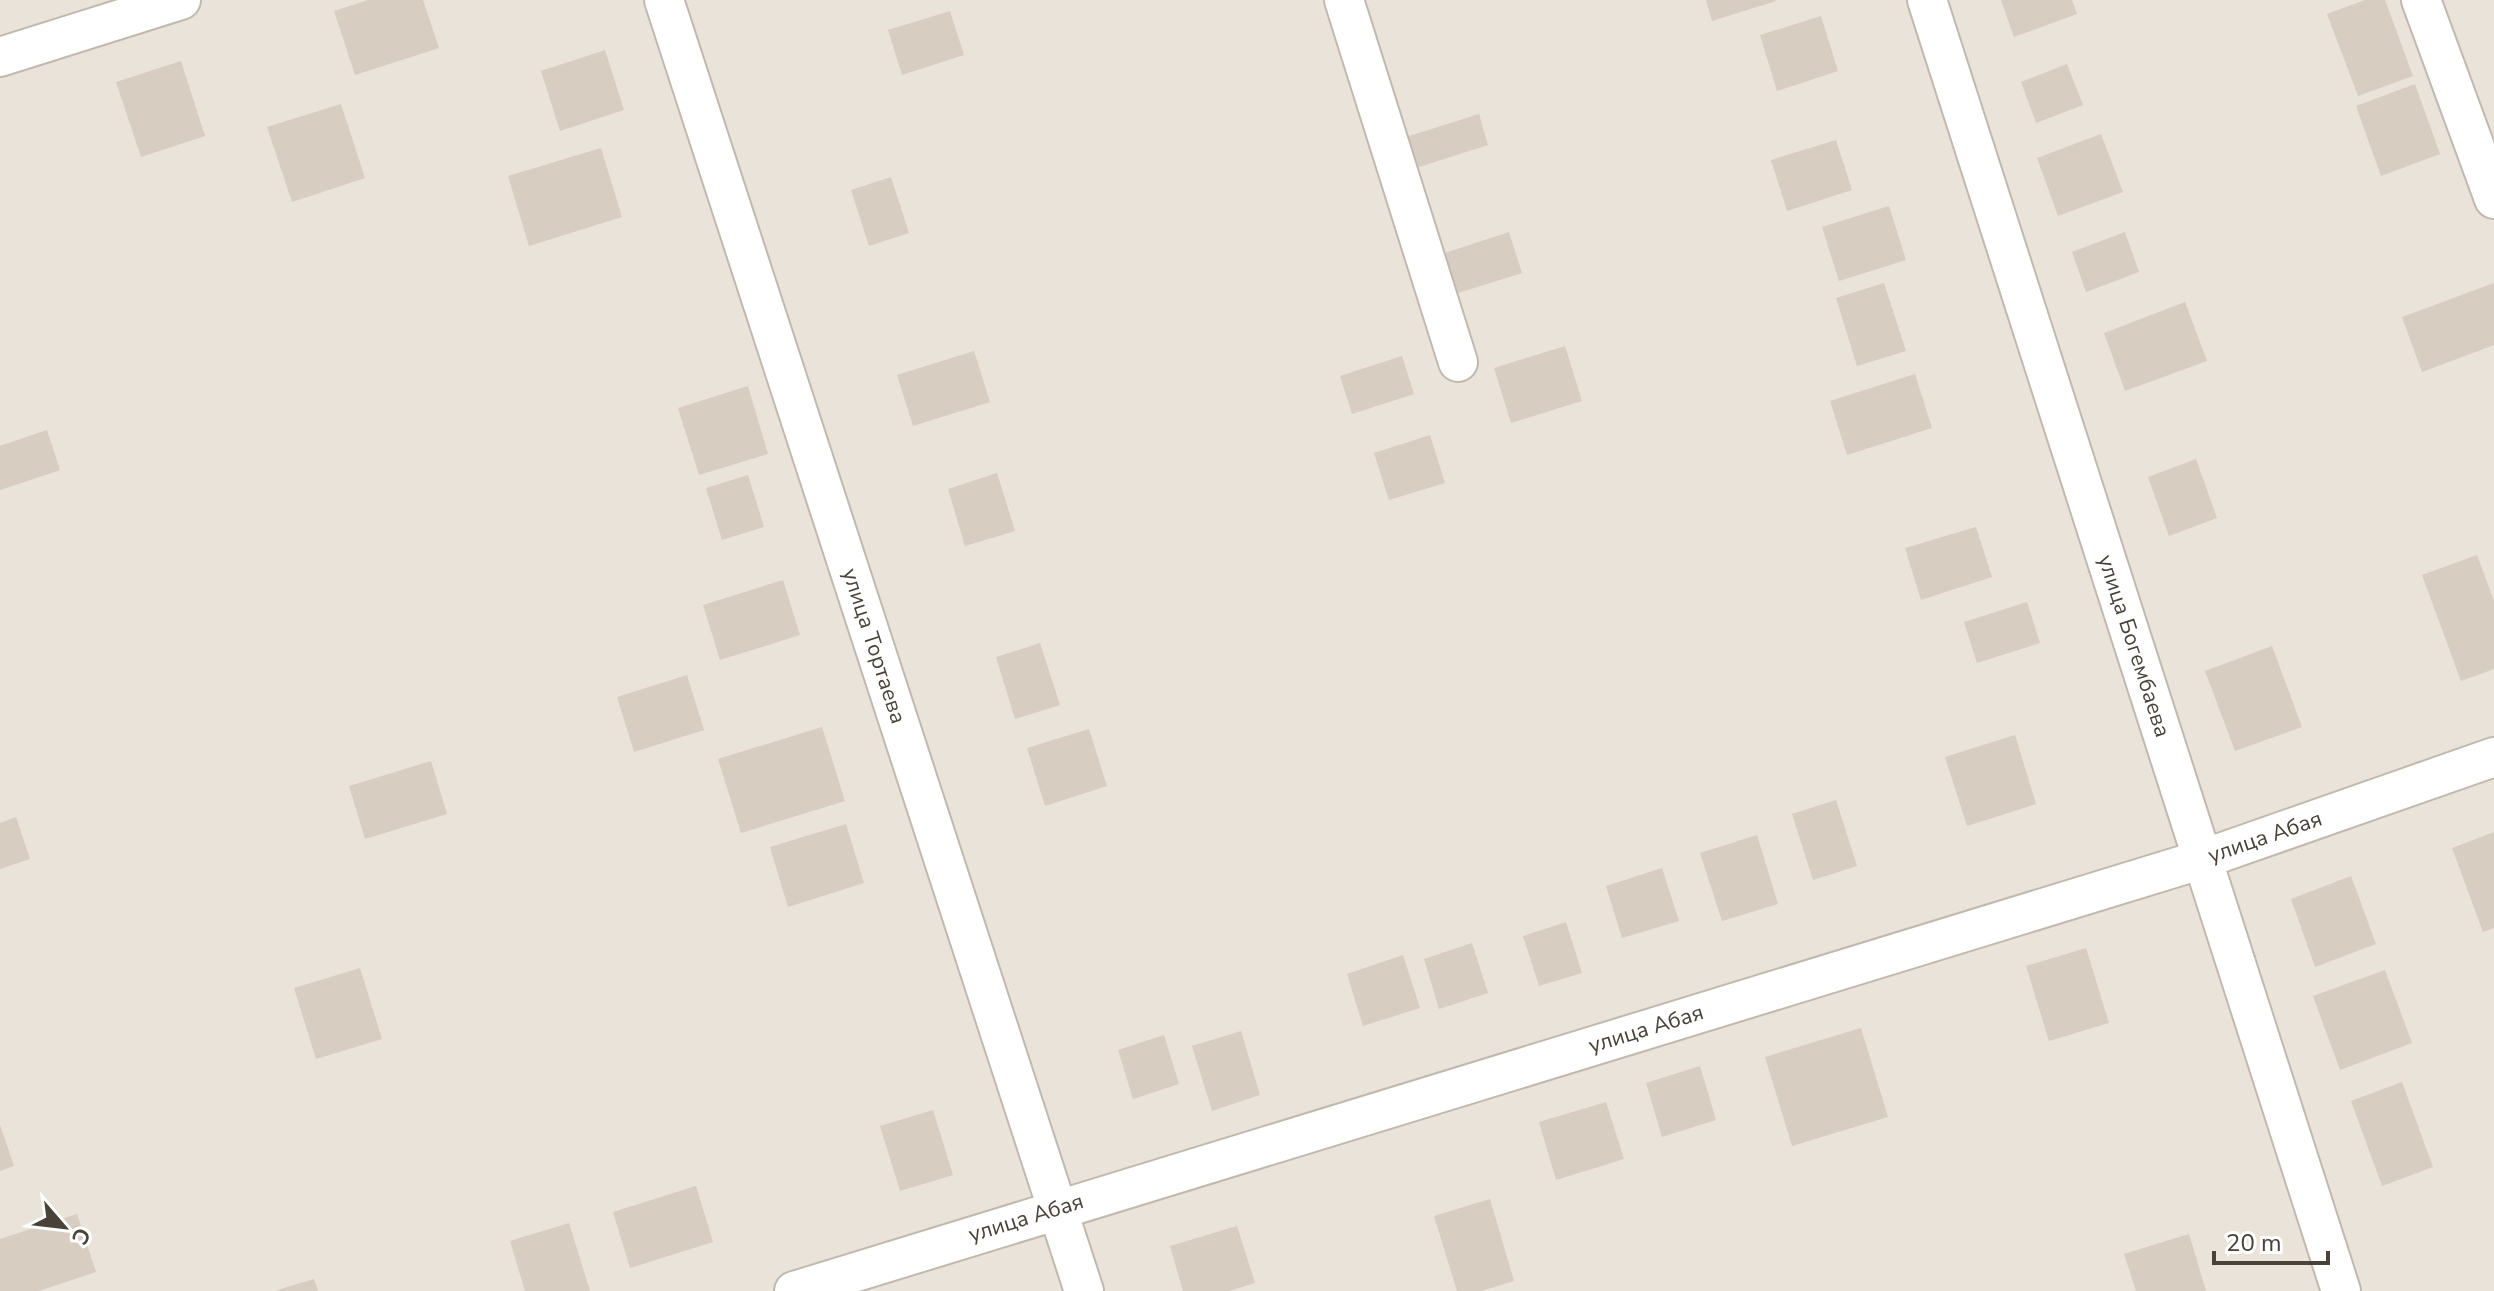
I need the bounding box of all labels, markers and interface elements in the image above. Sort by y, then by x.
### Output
street label: улица Богембаева [2090,551,2178,741]
street label: улица Тортаева [835,565,913,727]
street label: улица Абая [2204,803,2326,871]
street label: улица Абая [1585,997,1707,1061]
street label: улица Абая [965,1186,1087,1250]
north arrow [24,1187,104,1267]
scale bar [2214,1215,2328,1265]
text: С [64,1222,98,1250]
text: 20 m [2226,1227,2282,1259]

